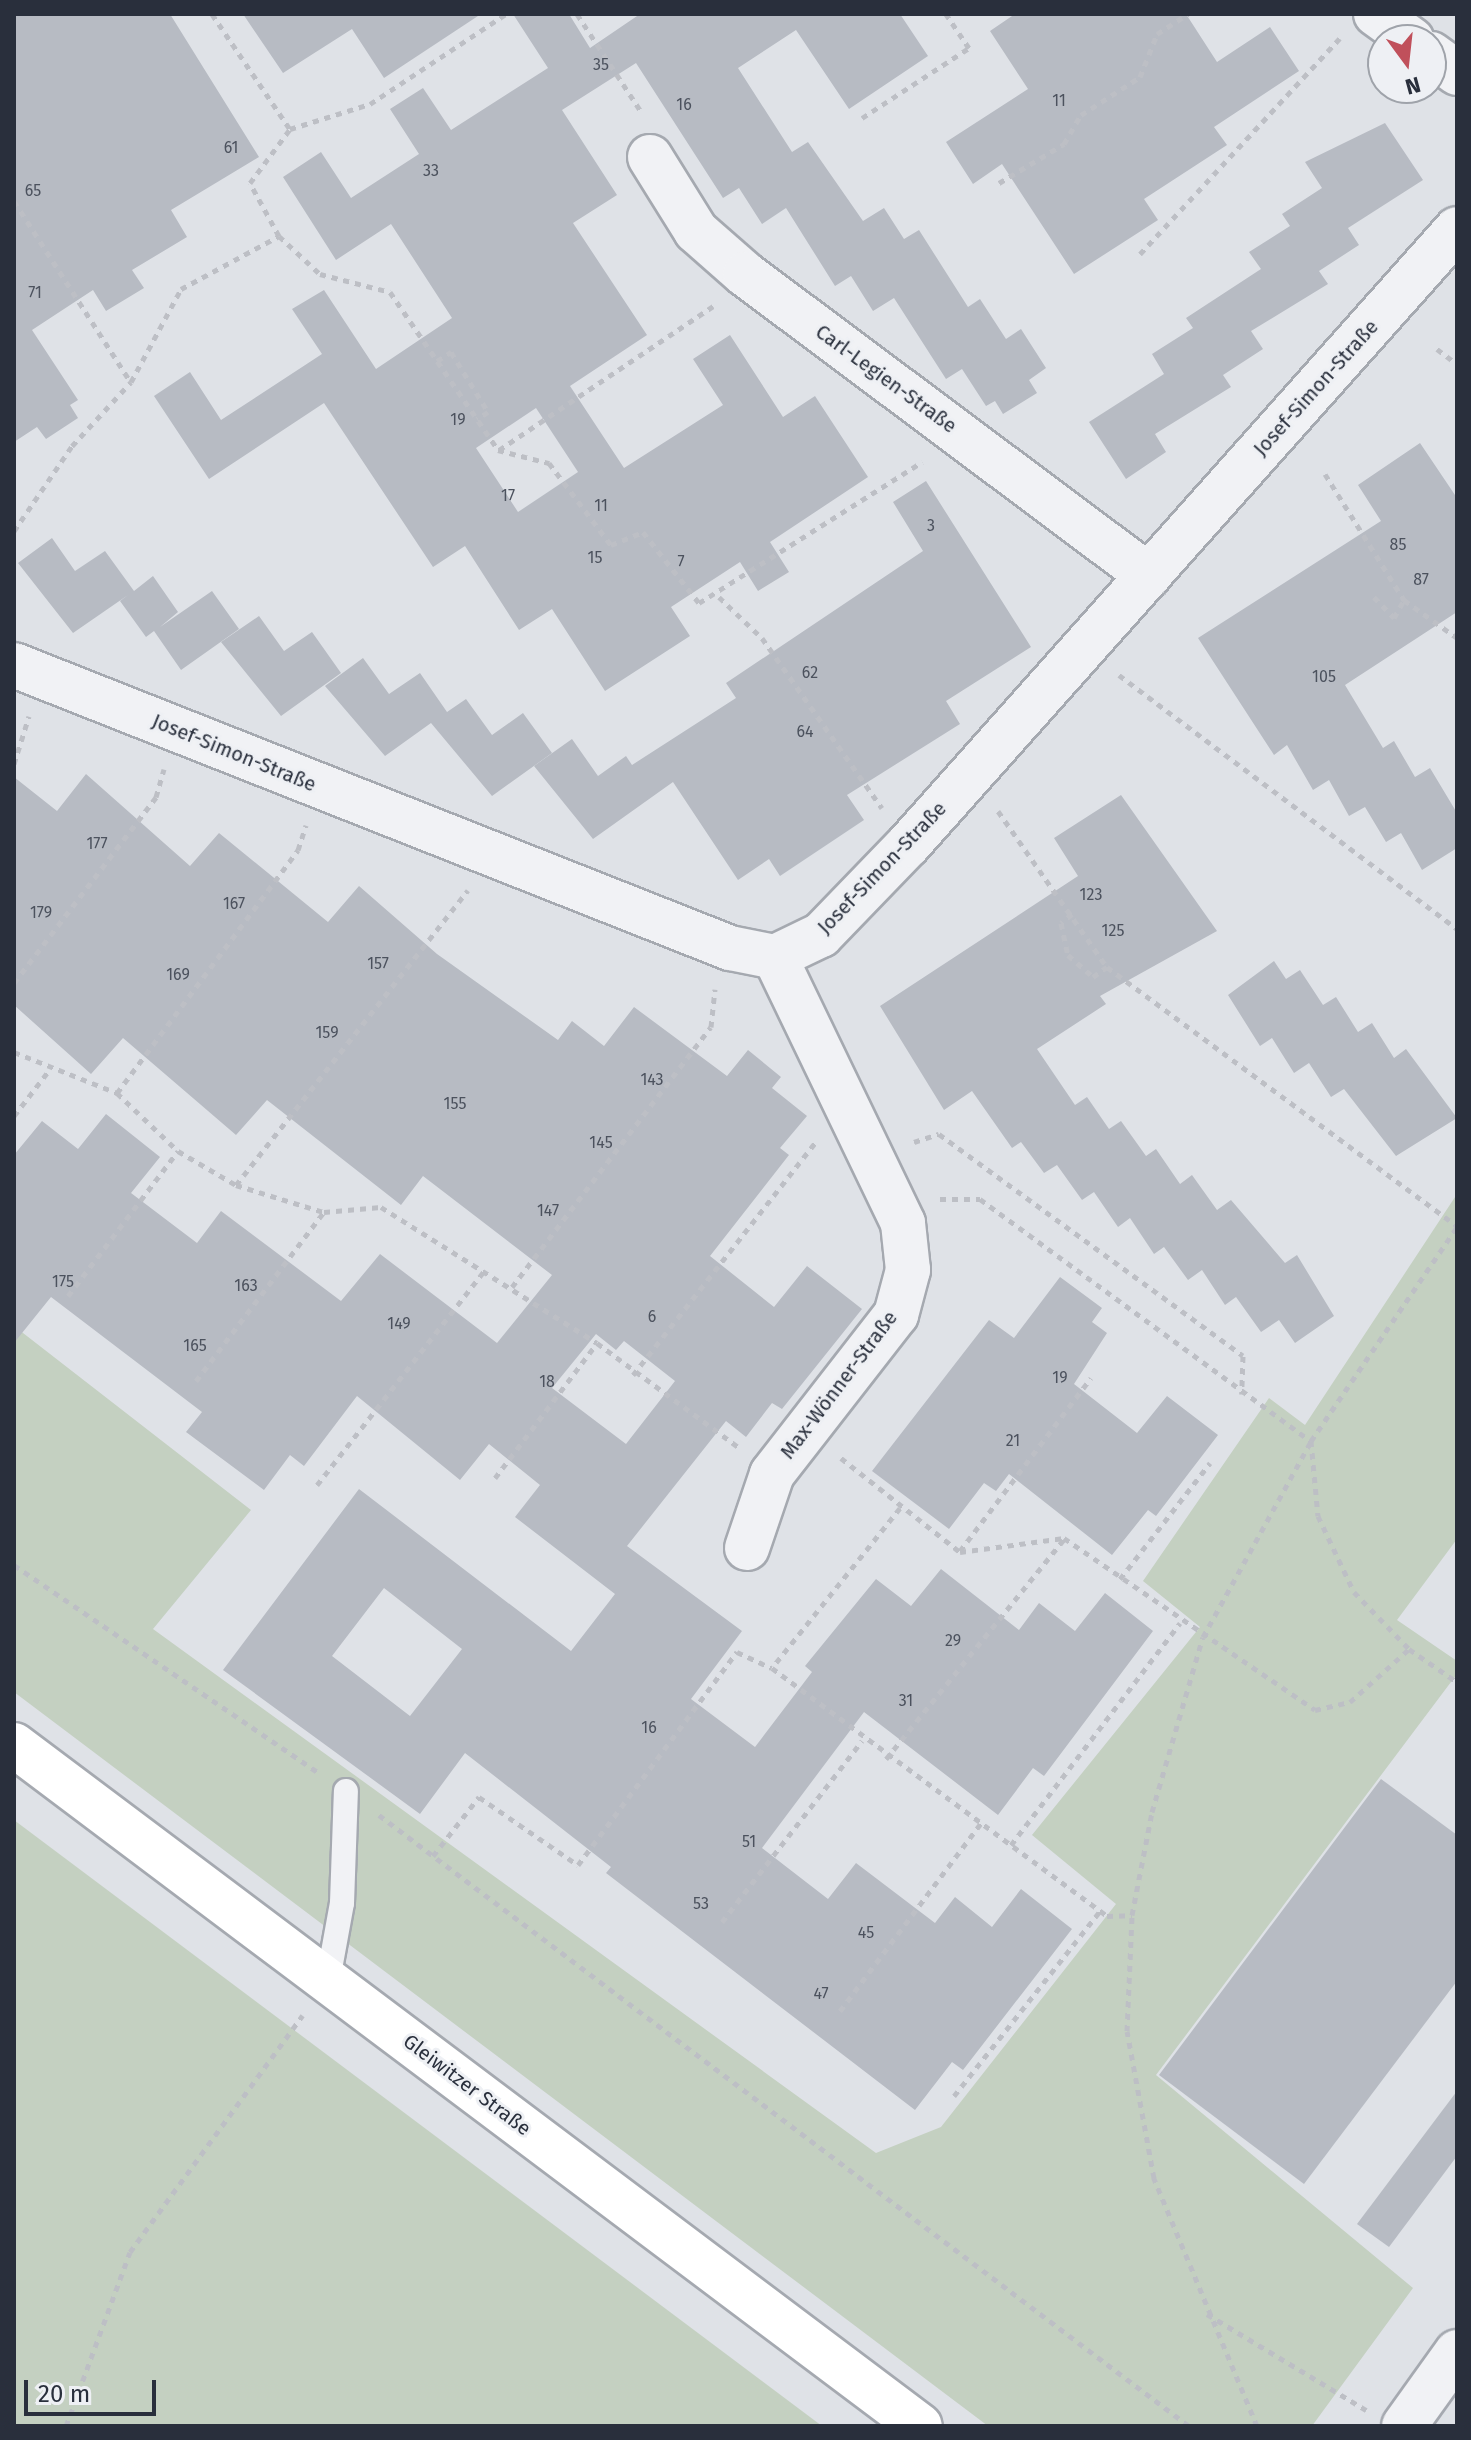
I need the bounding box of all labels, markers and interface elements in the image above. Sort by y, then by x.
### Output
north arrow [1367,24,1447,104]
house number: 35 [593,55,609,75]
text: N [1402,71,1423,101]
house number: 11 [1052,91,1066,111]
house number: 16 [676,95,692,115]
house number: 61 [224,138,238,158]
house number: 33 [423,161,439,181]
house number: 65 [25,181,41,201]
house number: 71 [28,283,42,303]
street label: Josef-Simon-Straße [1249,315,1383,461]
street label: Carl-Legien-Straße [811,320,961,438]
house number: 19 [450,410,466,430]
house number: 17 [501,486,515,506]
house number: 11 [594,496,608,516]
house number: 3 [927,516,935,536]
house number: 85 [1390,535,1406,555]
house number: 15 [588,548,602,568]
house number: 7 [677,552,685,572]
house number: 87 [1413,570,1429,590]
house number: 62 [802,663,818,683]
house number: 105 [1312,667,1336,687]
street label: Josef-Simon-Straße [149,709,319,797]
house number: 64 [796,722,814,742]
street label: Josef-Simon-Straße [813,797,951,939]
house number: 177 [86,834,108,854]
house number: 123 [1080,885,1102,905]
house number: 167 [223,894,245,914]
house number: 179 [30,903,52,923]
house number: 125 [1102,921,1124,941]
house number: 157 [367,954,389,974]
house number: 169 [166,965,190,985]
house number: 159 [315,1023,339,1043]
house number: 143 [640,1070,664,1090]
house number: 155 [444,1094,466,1114]
house number: 145 [589,1133,613,1153]
house number: 147 [537,1201,559,1221]
house number: 175 [52,1272,74,1292]
house number: 163 [234,1276,258,1296]
street label: Max-Wönner-Straße [776,1306,902,1464]
house number: 6 [648,1307,656,1327]
house number: 149 [387,1314,411,1334]
house number: 165 [183,1336,207,1356]
house number: 19 [1052,1368,1068,1388]
house number: 18 [539,1372,555,1392]
house number: 21 [1006,1431,1020,1451]
house number: 29 [945,1631,961,1651]
house number: 31 [899,1691,913,1711]
house number: 16 [641,1718,657,1738]
house number: 51 [742,1832,756,1852]
house number: 53 [693,1894,709,1914]
house number: 45 [858,1923,874,1943]
house number: 47 [813,1984,829,2004]
street label: Gleiwitzer Straße [399,2029,535,2141]
scale bar [28,2364,160,2414]
text: 20 m [38,2380,90,2408]

